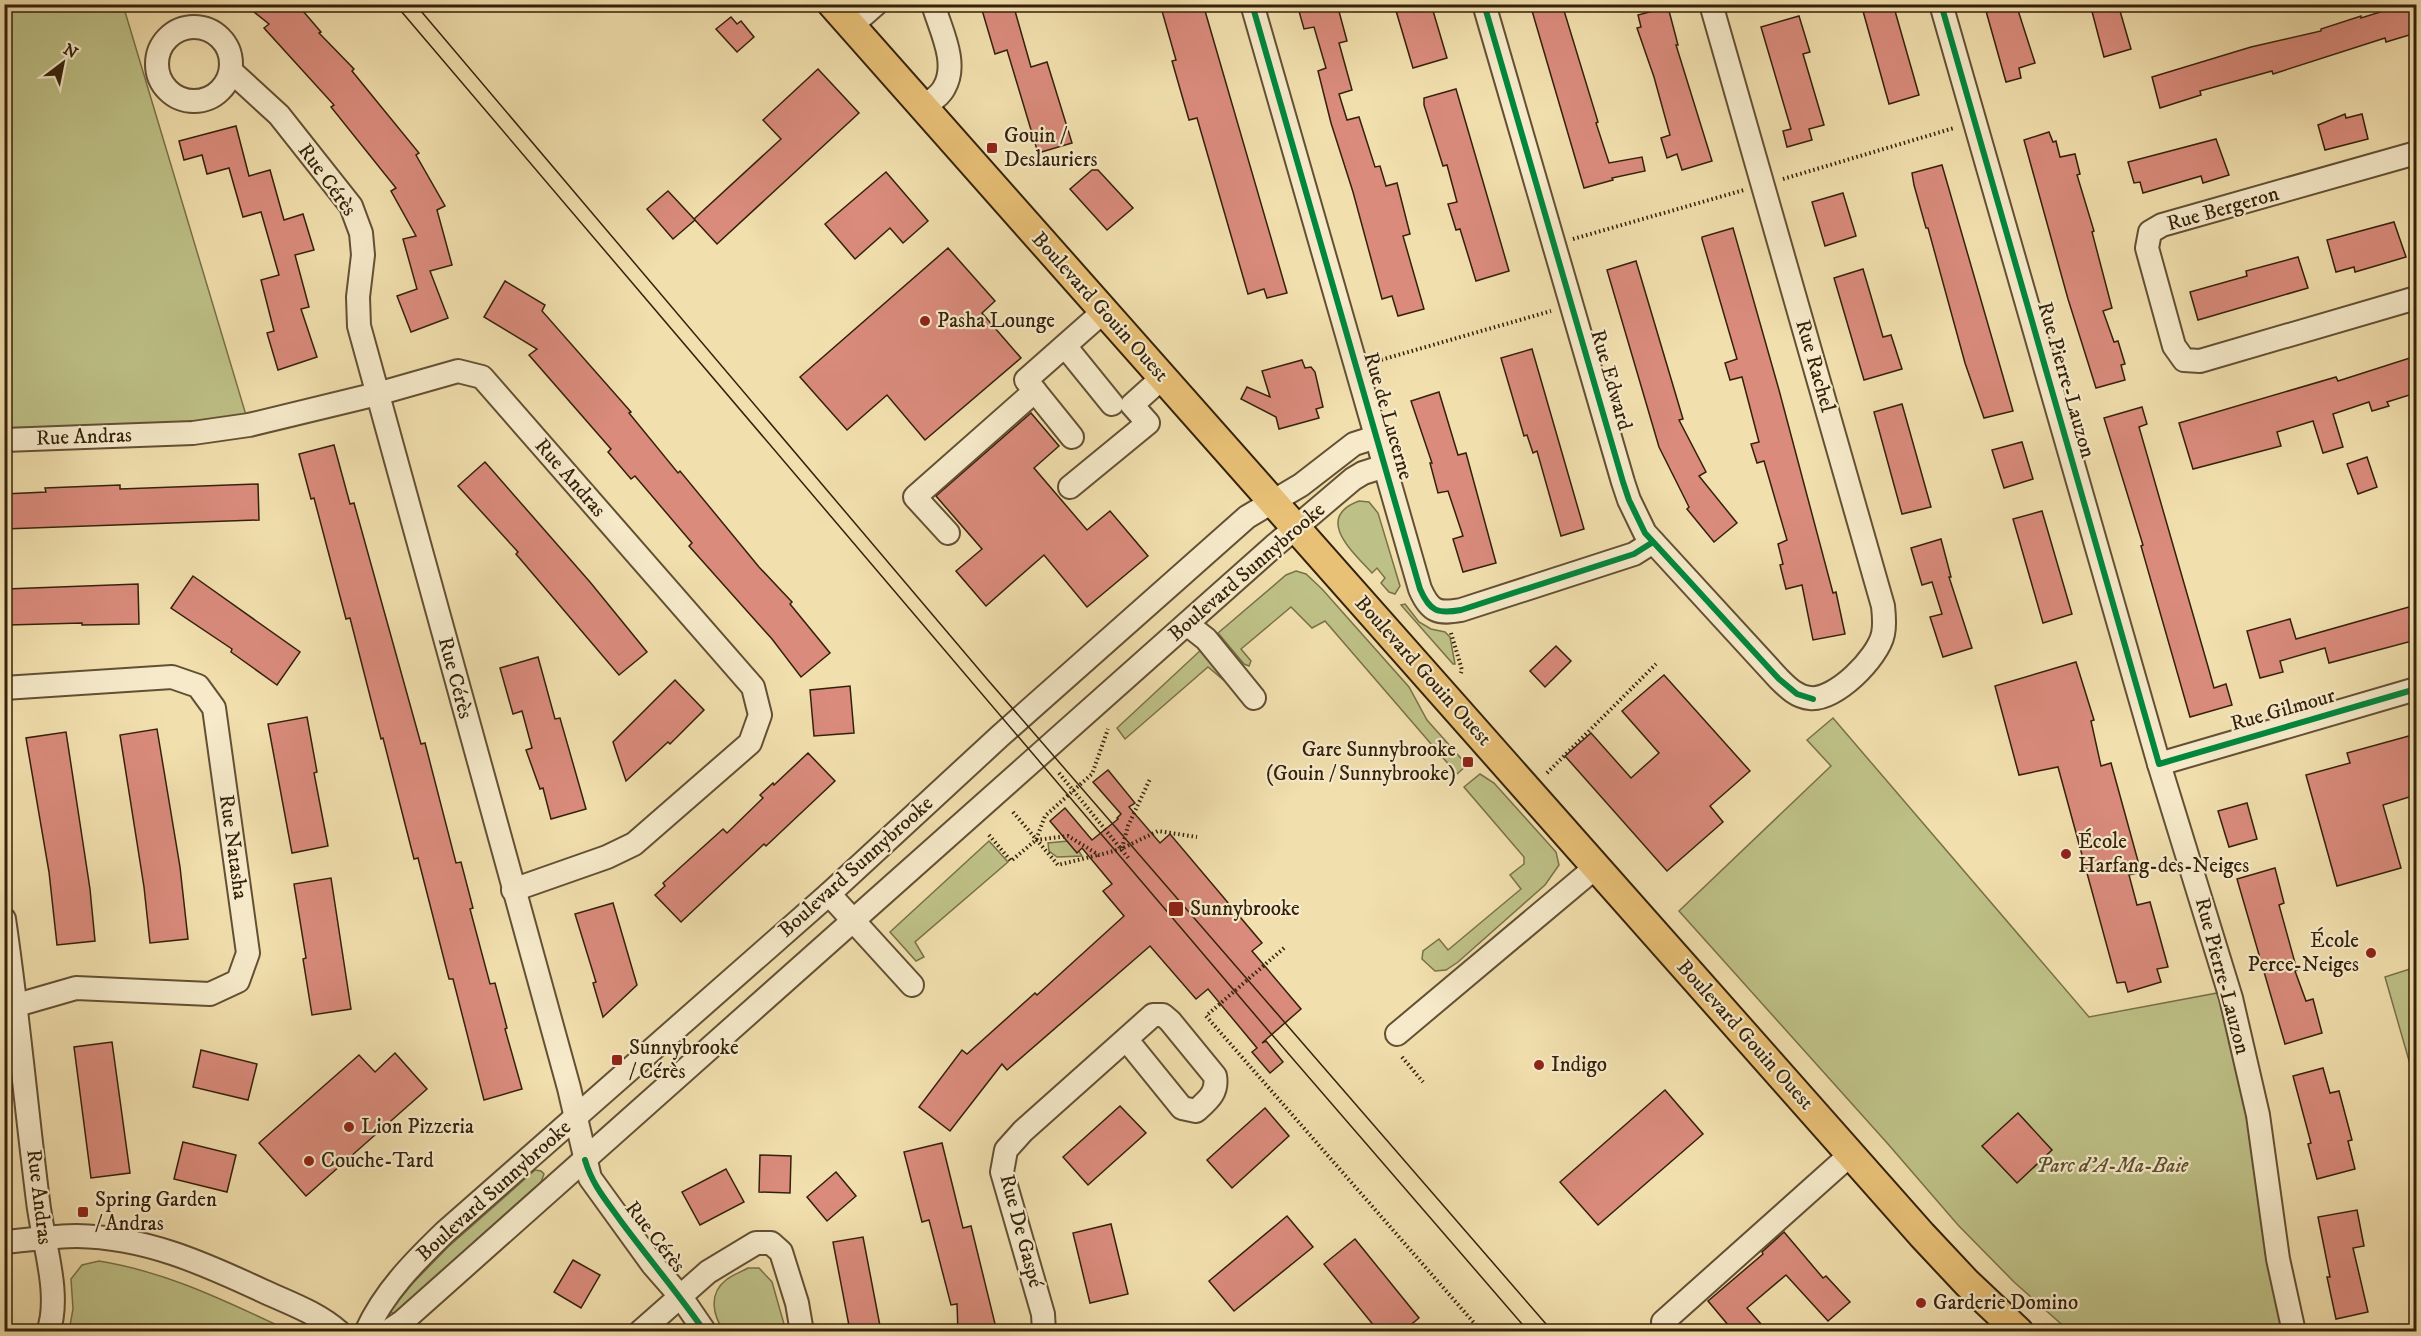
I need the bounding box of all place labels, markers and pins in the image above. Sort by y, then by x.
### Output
place label: Gouin / Deslauriers [1004,123,1097,173]
marker: Gouin / Deslauriers [985,141,999,155]
place label: Pasha Lounge [937,308,1055,334]
marker: Pasha Lounge [918,314,932,328]
place label: Gare Sunnybrooke (Gouin / Sunnybrooke) [1266,737,1456,787]
marker: Gare Sunnybrooke (Gouin / Sunnybrooke) [1461,755,1475,769]
place label: École Harfang-des-Neiges [2078,828,2249,879]
marker: École Harfang-des-Neiges [2059,847,2073,861]
place label: Sunnybrooke [1190,896,1300,922]
marker: Sunnybrooke [1167,900,1185,918]
place label: École Perce-Neiges [2248,927,2359,978]
marker: École Perce-Neiges [2364,946,2378,960]
place label: Sunnybrooke / Cérès [629,1035,739,1085]
place label: Indigo [1551,1052,1607,1078]
marker: Sunnybrooke / Cérès [610,1053,624,1067]
marker: Indigo [1532,1058,1546,1072]
place label: Lion Pizzeria [361,1114,474,1140]
marker: Lion Pizzeria [342,1120,356,1134]
place label: Couche-Tard [321,1148,434,1174]
marker: Couche-Tard [302,1154,316,1168]
place label: Spring Garden / Andras [95,1187,217,1237]
marker: Spring Garden / Andras [76,1205,90,1219]
place label: Garderie Domino [1933,1290,2078,1316]
marker: Garderie Domino [1914,1296,1928,1310]

